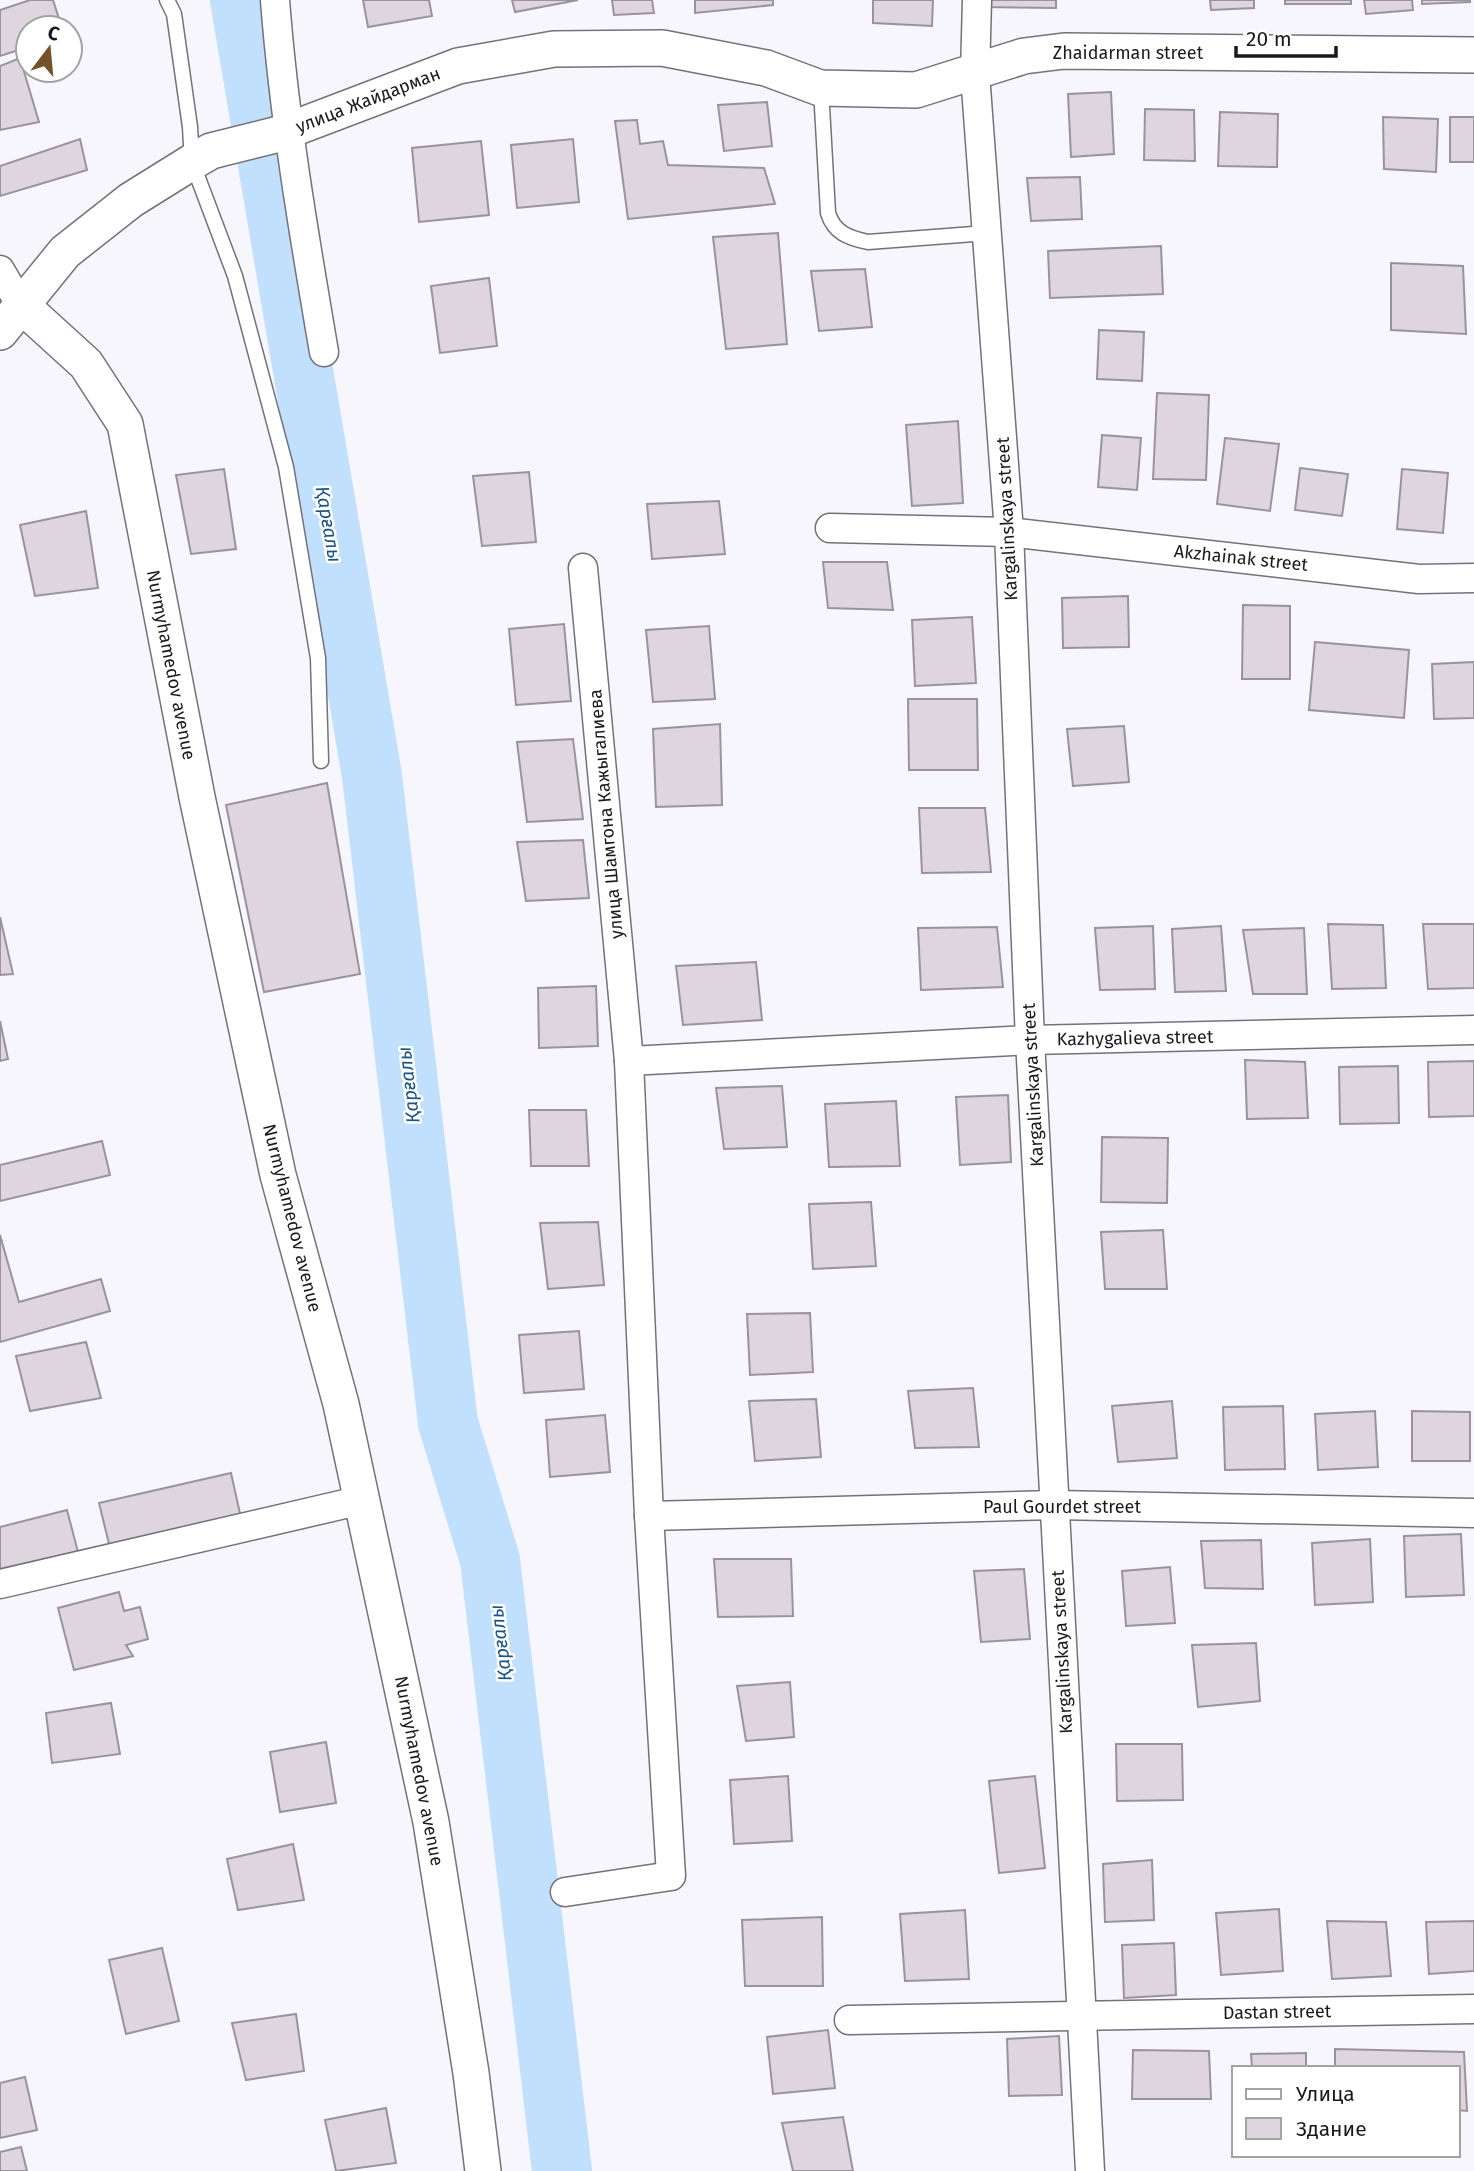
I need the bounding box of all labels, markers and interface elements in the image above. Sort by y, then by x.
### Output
north arrow [14,14,84,84]
scale bar [1236,14,1336,58]
text: С [45,21,62,46]
text: 20 m [1246,26,1292,52]
street label: Zhaidarman street [1053,42,1204,64]
street label: улица Жайдарман [293,62,443,138]
street label: Kargalinskaya street [992,436,1022,601]
water label: Қарғалы [310,484,347,564]
street label: Akzhainak street [1173,540,1310,576]
street label: Nurmyhamedov avenue [142,568,200,762]
street label: улица Шамгона Кажыгалиева [584,688,628,940]
street label: Kargalinskaya street [1018,1002,1048,1167]
street label: Kazhygalieva street [1056,1026,1214,1050]
water label: Қарғалы [392,1045,425,1125]
street label: Nurmyhamedov avenue [258,1122,326,1314]
street label: Paul Gourdet street [983,1496,1141,1518]
street label: Kargalinskaya street [1047,1569,1077,1734]
water label: Қарғалы [484,1603,517,1683]
street label: Nurmyhamedov avenue [390,1674,448,1868]
street label: Dastan street [1223,2000,1332,2024]
legend [1232,2066,1460,2157]
text: Улица [1296,2081,1355,2107]
text: Здание [1296,2116,1367,2142]

